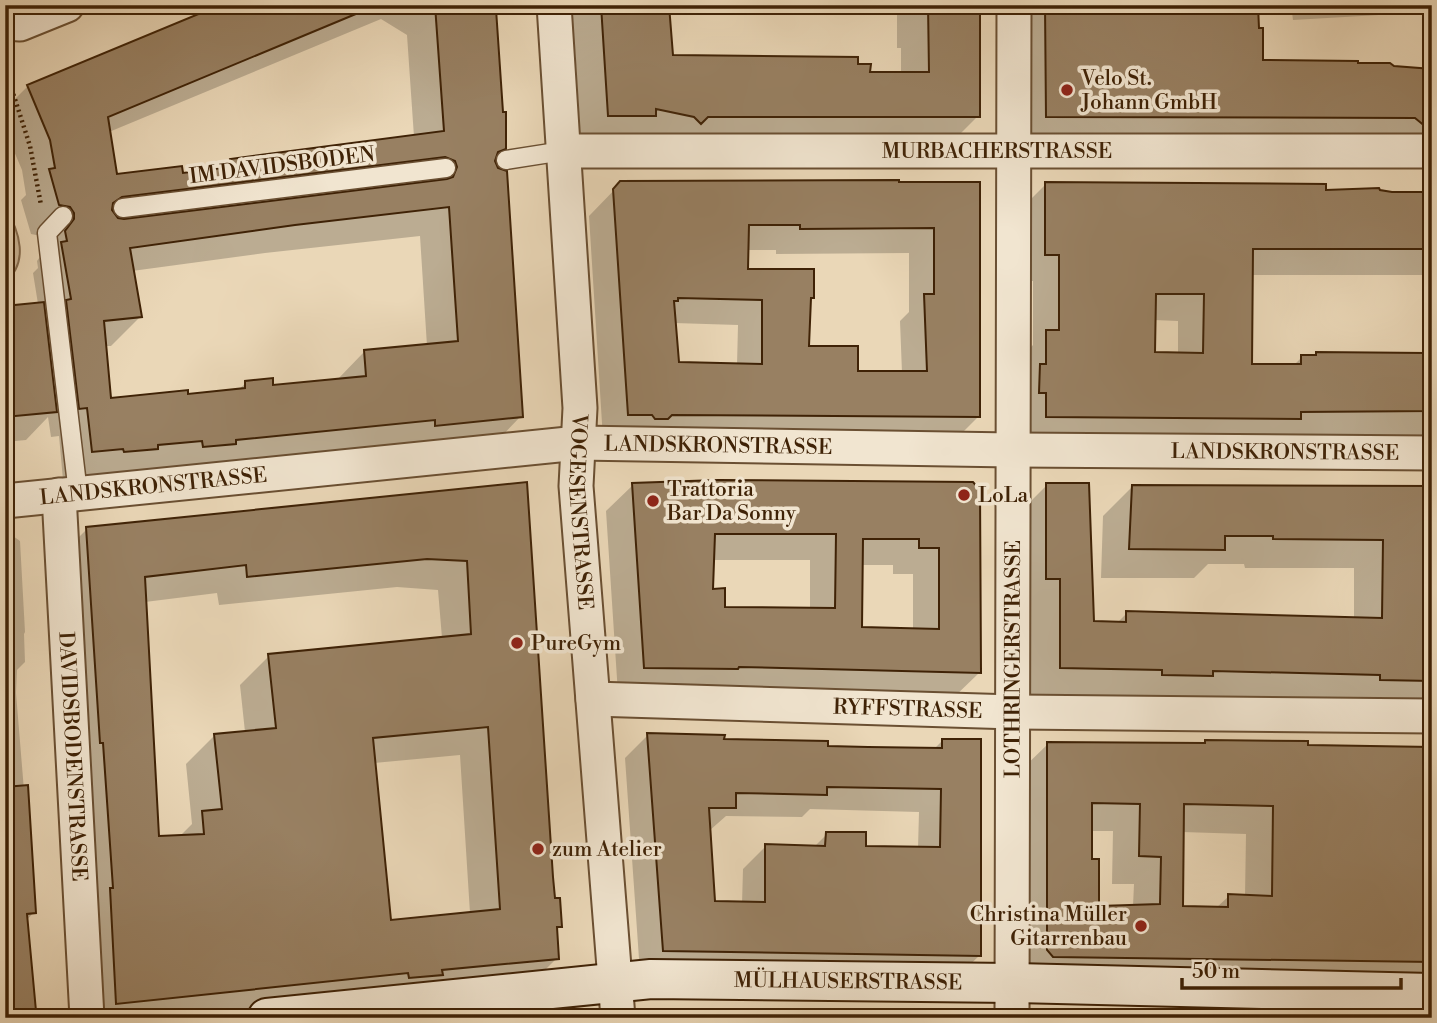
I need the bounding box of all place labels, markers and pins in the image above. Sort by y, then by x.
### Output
place label: Velo St. Johann GmbH [1080,66,1217,116]
marker: Velo St. Johann GmbH [1059,82,1075,98]
place label: Trattoria Bar Da Sonny [666,477,797,527]
place label: LoLa [978,483,1029,509]
marker: LoLa [956,487,972,503]
marker: Trattoria Bar Da Sonny [645,493,661,509]
place label: PureGym [531,631,621,657]
marker: PureGym [509,635,525,651]
place label: zum Atelier [552,837,662,863]
marker: zum Atelier [530,841,546,857]
place label: Christina Müller Gitarrenbau [970,902,1127,952]
marker: Christina Müller Gitarrenbau [1133,918,1149,934]

